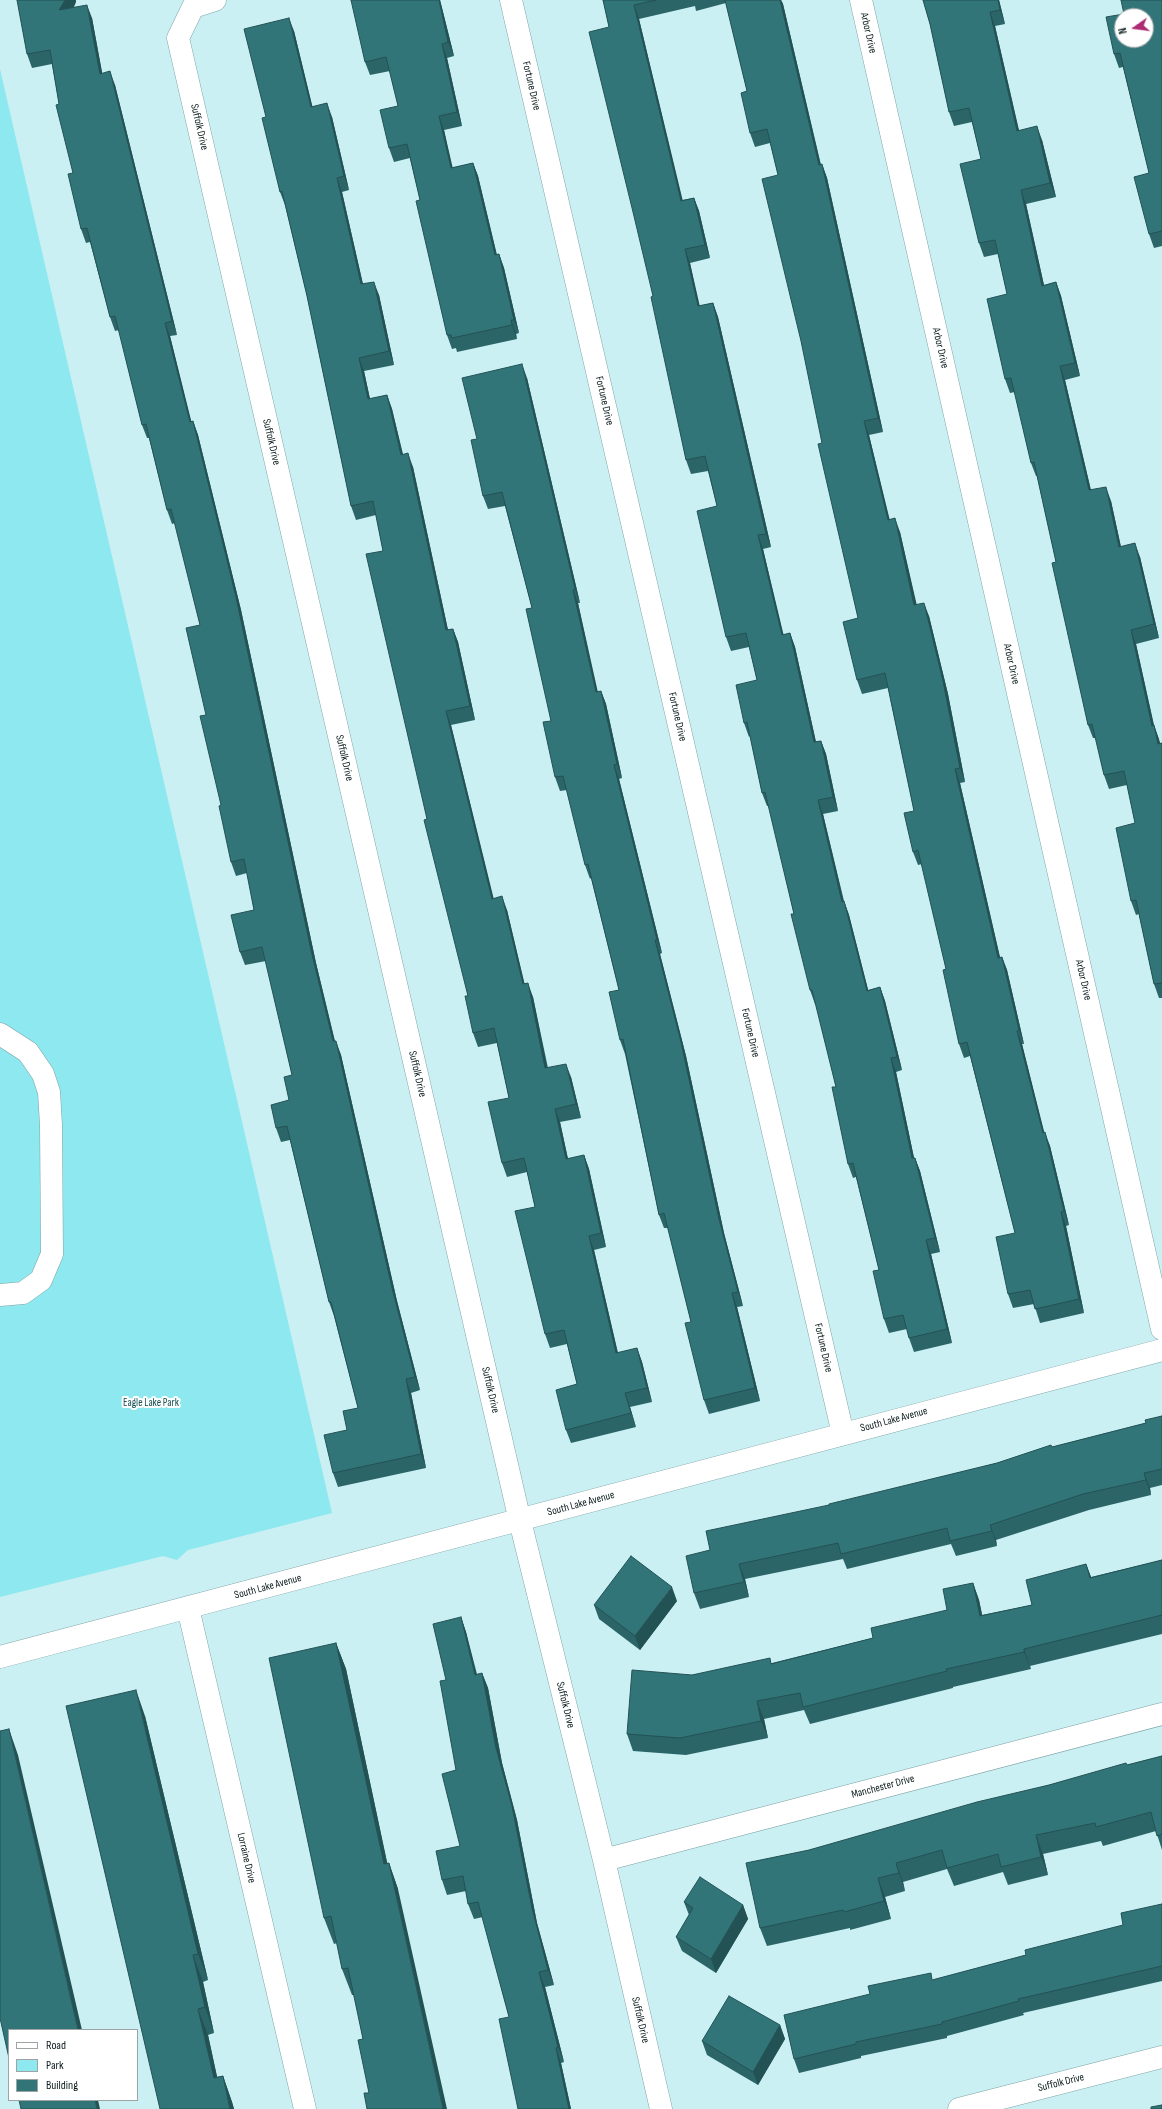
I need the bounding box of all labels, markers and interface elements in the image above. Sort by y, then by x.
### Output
north arrow [1114,8,1154,48]
street label: Arbor Drive [857,11,879,55]
text: N [1116,26,1130,35]
street label: Fortune Drive [519,60,543,112]
street label: Suffolk Drive [187,103,211,151]
street label: Arbor Drive [929,326,951,370]
street label: Fortune Drive [592,375,616,427]
street label: Suffolk Drive [259,418,283,466]
street label: Arbor Drive [1000,642,1022,686]
street label: Fortune Drive [665,691,689,743]
street label: Suffolk Drive [332,734,356,782]
street label: Arbor Drive [1072,958,1094,1002]
street label: Fortune Drive [738,1007,762,1059]
street label: Suffolk Drive [405,1050,429,1098]
street label: Fortune Drive [811,1322,835,1374]
street label: Suffolk Drive [478,1366,502,1414]
park label: Eagle Lake Park [123,1396,179,1410]
street label: South Lake Avenue [859,1405,929,1435]
street label: South Lake Avenue [546,1489,616,1519]
street label: South Lake Avenue [233,1572,303,1602]
street label: Suffolk Drive [553,1681,577,1729]
street label: Manchester Drive [850,1772,916,1802]
street label: Lorraine Drive [234,1832,258,1884]
street label: Suffolk Drive [628,1996,652,2044]
legend [8,2029,138,2101]
text: Road [46,2038,66,2053]
text: Park [46,2058,64,2073]
street label: Suffolk Drive [1037,2071,1085,2095]
text: Building [46,2078,78,2093]

